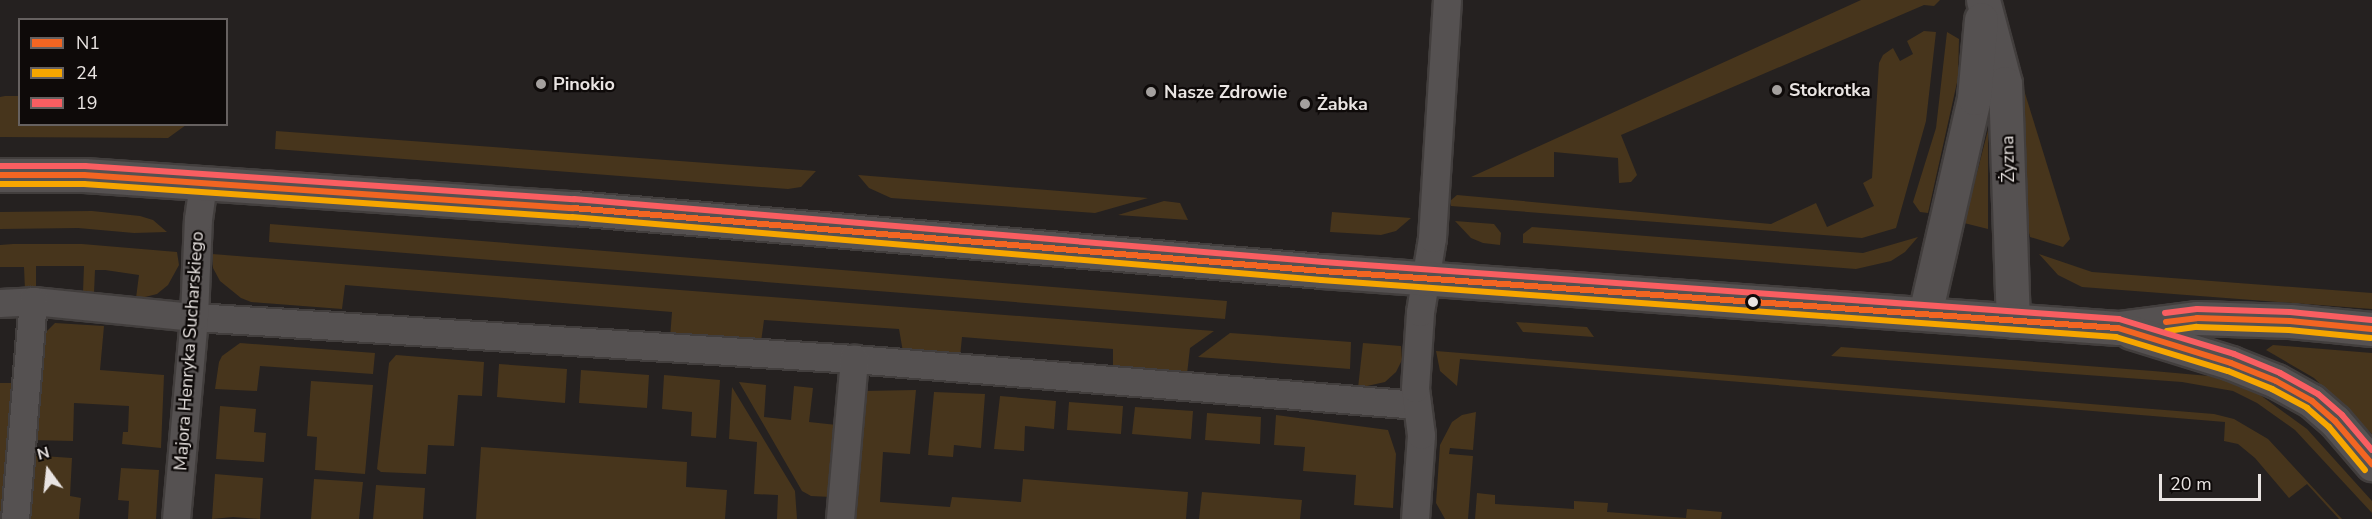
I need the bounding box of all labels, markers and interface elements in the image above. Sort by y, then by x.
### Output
legend [18,18,228,126]
text: N1 [76,31,100,55]
text: 24 [76,61,98,85]
place label: Pinokio [553,73,615,95]
marker: Pinokio [534,77,548,91]
place label: Stokrotka [1789,79,1871,101]
place label: Nasze Zdrowie [1164,81,1287,103]
marker: Nasze Zdrowie [1142,83,1160,101]
marker: Stokrotka [1770,83,1784,97]
text: 19 [76,91,98,115]
place label: Żabka [1317,93,1368,115]
marker: Żabka [1298,97,1312,111]
street label: Żyzna [1997,135,2019,183]
street label: Majora Henryka Sucharskiego [170,230,208,472]
unlabelled marker [1747,296,1759,308]
north arrow [18,441,78,501]
text: N [35,441,52,466]
scale bar [2162,462,2264,500]
text: 20 m [2170,472,2212,496]

